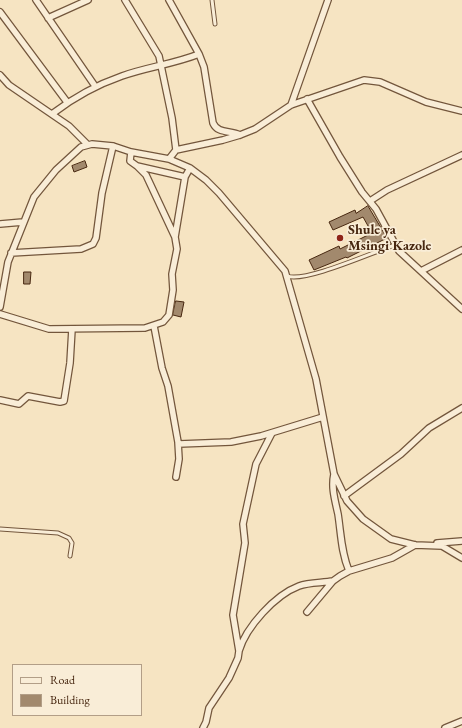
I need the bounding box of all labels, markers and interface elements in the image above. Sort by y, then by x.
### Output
place label: Shule ya Msingi Kazole [348,222,431,254]
marker: Shule ya Msingi Kazole [335,233,345,243]
legend [12,664,142,716]
text: Road [50,672,75,688]
text: Building [50,692,90,708]

